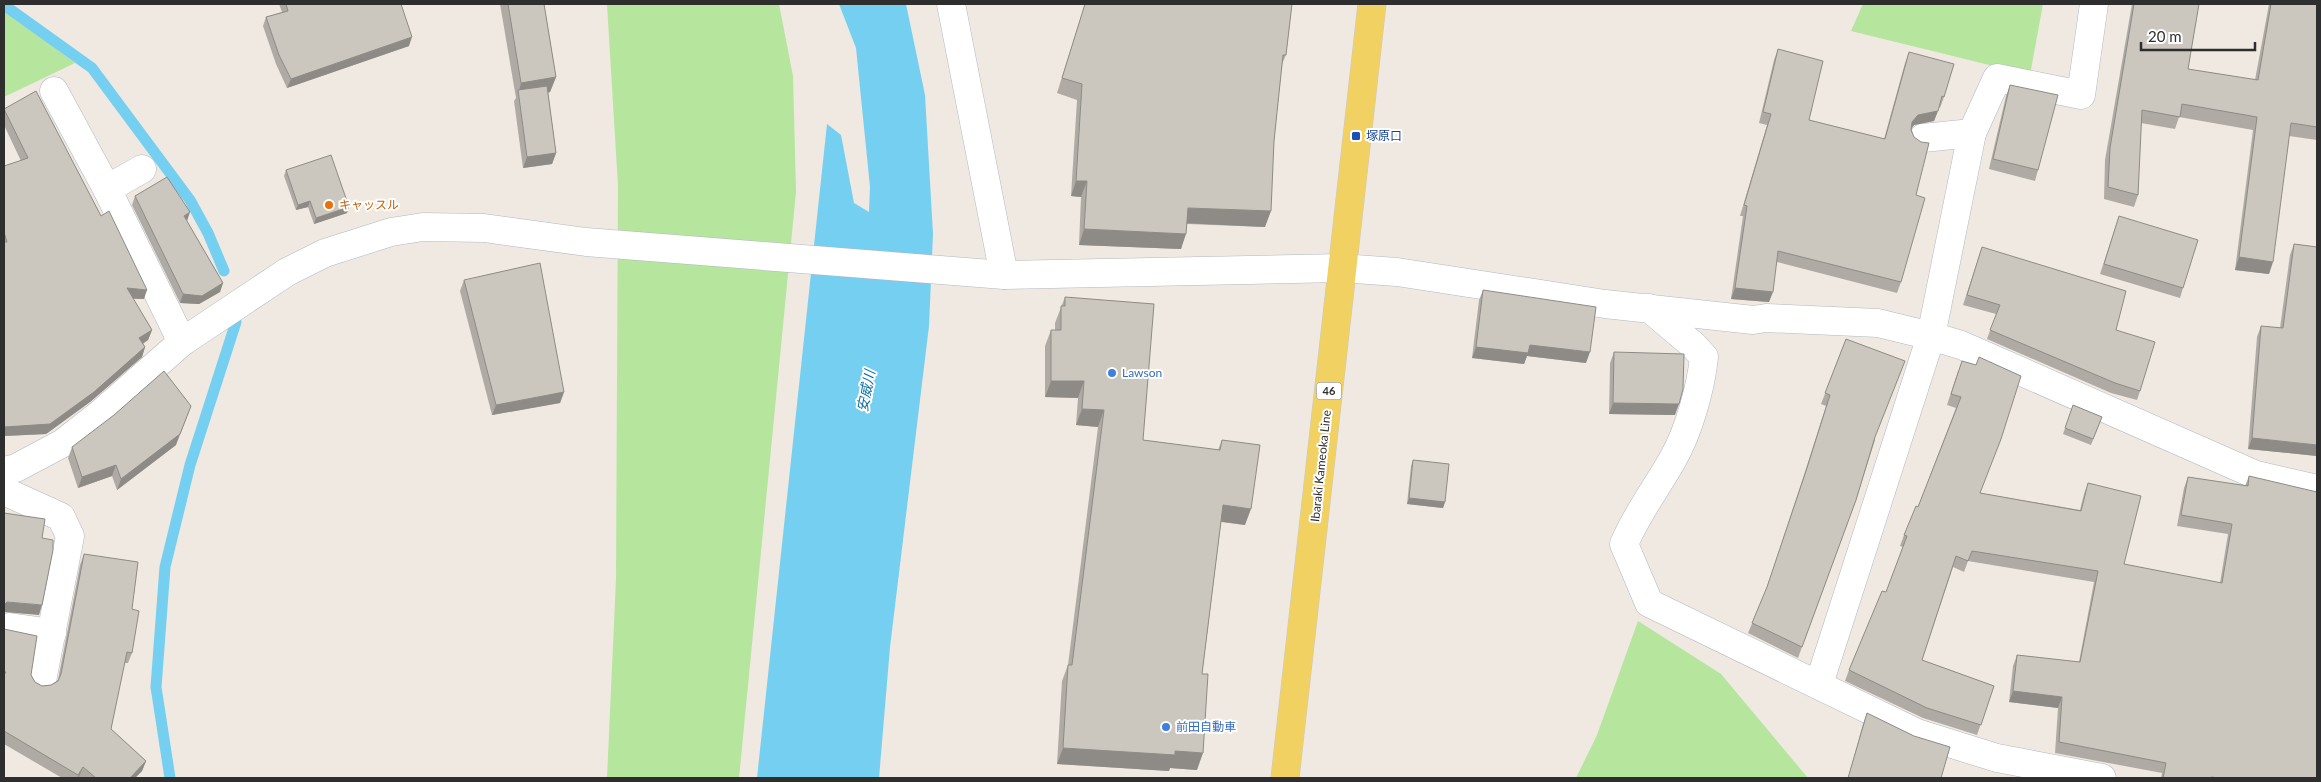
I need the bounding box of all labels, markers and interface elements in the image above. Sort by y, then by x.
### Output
scale bar [2141,20,2255,52]
text: 20 m [2148,27,2182,45]
place label: 塚原口 [1366,128,1402,143]
marker: 塚原口 [1350,130,1362,142]
place label: キャッスル [339,197,399,212]
marker: キャッスル [323,199,335,211]
place label: Lawson [1122,365,1162,380]
water label: 安威川 [853,367,878,413]
marker: Lawson [1106,367,1118,379]
road number: 46 [1316,382,1342,400]
street label: Ibaraki Kameoka Line [1307,409,1334,523]
place label: 前田自動車 [1176,719,1236,734]
marker: 前田自動車 [1160,721,1172,733]

